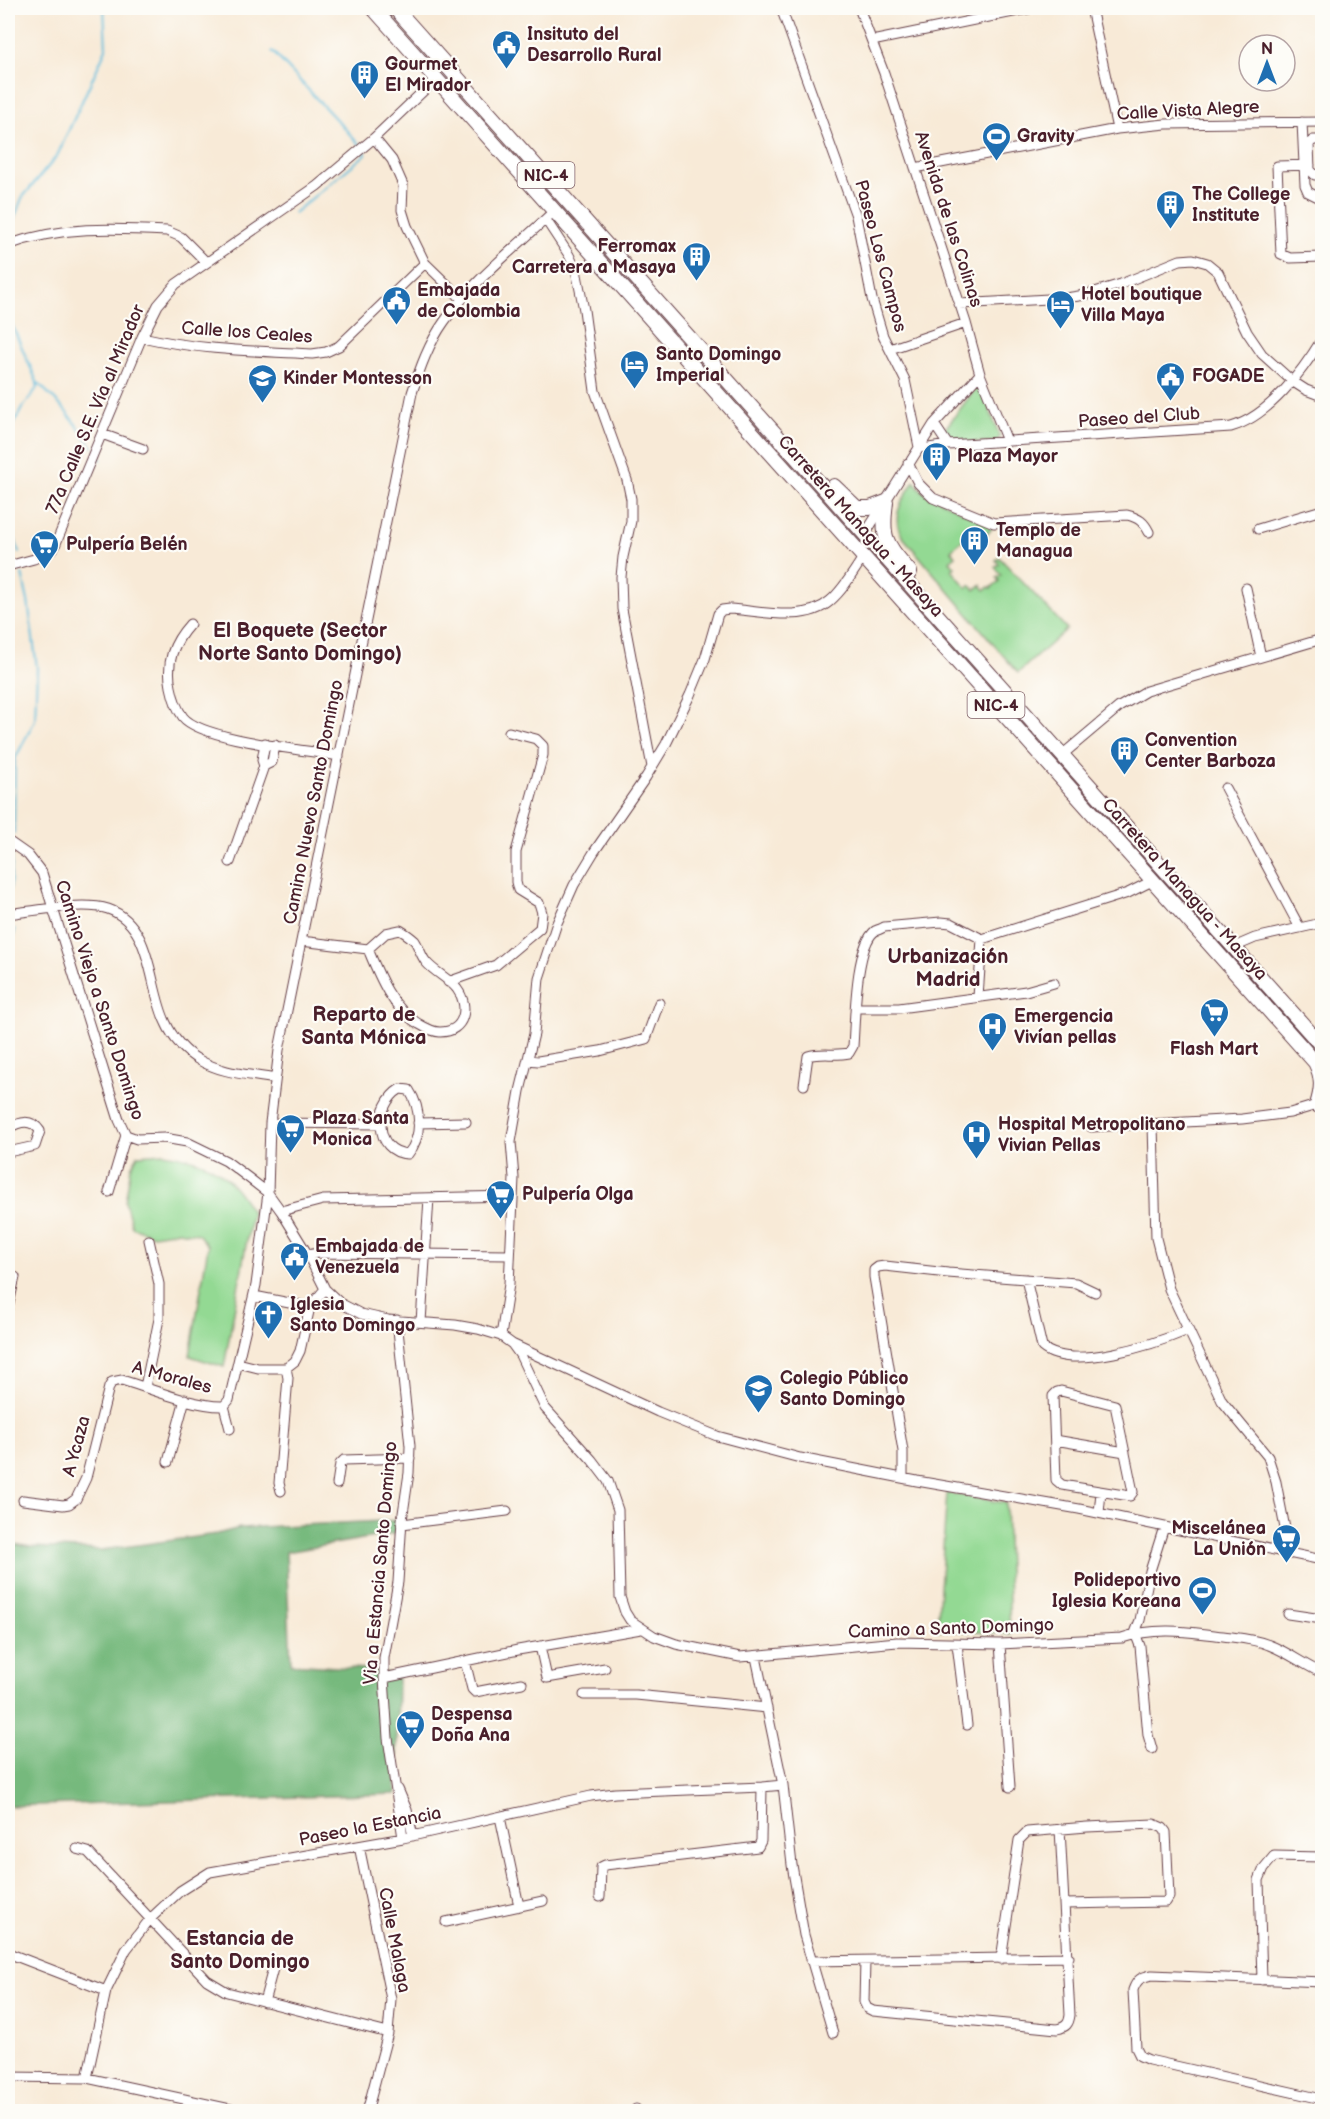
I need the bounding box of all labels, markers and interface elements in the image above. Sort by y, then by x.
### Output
place label: Insituto del Desarrollo Rural [527,24,661,66]
public building icon: Insituto del Desarrollo Rural [490,28,522,70]
north arrow [1237,33,1297,93]
text: N [1261,40,1273,59]
place label: Gourmet El Mirador [385,54,472,96]
building icon: Gourmet El Mirador [348,58,380,100]
street label: Calle Vista Alegre [1116,96,1260,125]
sports icon: Gravity [980,120,1012,162]
place label: Gravity [1017,126,1075,147]
street label: Avenida de las Colinas [910,129,987,310]
road number: NIC-4 [518,162,574,188]
street label: Paseo Los Campos [850,178,911,335]
place label: The College Institute [1192,184,1290,226]
building icon: The College Institute [1155,188,1187,230]
place label: Ferromax Carretera a Masaya [512,236,676,278]
building icon: Ferromax Carretera a Masaya [681,240,713,282]
place label: Embajada de Colombia [417,280,521,322]
public building icon: Embajada de Colombia [380,284,412,326]
place label: Hotel boutique Villa Maya [1081,284,1202,326]
hotel icon: Hotel boutique Villa Maya [1044,288,1076,330]
street label: 77a Calle S.E. Vía al Mirador [42,301,149,517]
street label: Calle los Ceales [181,317,313,348]
place label: Santo Domingo Imperial [656,344,781,386]
hotel icon: Santo Domingo Imperial [619,348,651,390]
public building icon: FOGADE [1155,360,1187,402]
school or university icon: Kinder Montesson [246,362,278,404]
place label: FOGADE [1192,366,1265,387]
place label: Kinder Montesson [283,368,432,389]
street label: Paseo del Club [1077,403,1201,432]
street label: Carretera Managua - Masaya [773,431,948,622]
building icon: Plaza Mayor [920,440,952,482]
place label: Plaza Mayor [957,446,1059,467]
place label: Templo de Managua [996,520,1081,562]
building icon: Templo de Managua [959,524,991,566]
supermarket icon: Pulpería Belén [29,528,61,570]
place label: Pulpería Belén [66,534,188,555]
district label: El Boquete (Sector Norte Santo Domingo) [198,619,402,666]
street label: Camino Nuevo Santo Domingo [279,678,348,926]
road number: NIC-4 [968,692,1024,718]
place label: Convention Center Barboza [1145,730,1276,772]
building icon: Convention Center Barboza [1108,734,1140,776]
street label: Carretera Managua - Masaya [1097,794,1272,985]
street label: Camino Viejo a Santo Domingo [51,877,148,1123]
district label: Urbanización Madrid [888,945,1008,992]
supermarket icon: Flash Mart [1198,996,1230,1038]
district label: Reparto de Santa Mónica [301,1003,427,1050]
place label: Emergencia Vivían pellas [1014,1006,1117,1048]
hospital icon: Emergencia Vivían pellas [977,1010,1009,1052]
place label: Flash Mart [1170,1039,1258,1060]
place label: Plaza Santa Monica [312,1108,409,1150]
supermarket icon: Plaza Santa Monica [275,1112,307,1154]
place label: Hospital Metropolitano Vivian Pellas [998,1114,1185,1156]
hospital icon: Hospital Metropolitano Vivian Pellas [961,1118,993,1160]
supermarket icon: Pulpería Olga [485,1178,517,1220]
place label: Pulpería Olga [522,1184,634,1205]
place label: Embajada de Venezuela [315,1236,424,1278]
public building icon: Embajada de Venezuela [278,1240,310,1282]
place label: Iglesia Santo Domingo [290,1294,415,1336]
church icon: Iglesia Santo Domingo [253,1298,285,1340]
street label: A Morales [130,1357,214,1398]
place label: Colegio Público Santo Domingo [780,1368,908,1410]
school or university icon: Colegio Público Santo Domingo [743,1372,775,1414]
street label: A Ycaza [58,1413,95,1479]
street label: Via a Estancia Santo Domingo [359,1440,402,1686]
place label: Miscelánea La Unión [1171,1518,1266,1560]
supermarket icon: Miscelánea La Unión [1271,1522,1303,1564]
place label: Polideportivo Iglesia Koreana [1052,1570,1181,1612]
sports icon: Polideportivo Iglesia Koreana [1186,1574,1218,1616]
street label: Camino a Santo Domingo [848,1614,1054,1643]
place label: Despensa Doña Ana [431,1704,513,1746]
supermarket icon: Despensa Doña Ana [394,1708,426,1750]
street label: Paseo la Estancia [297,1802,443,1851]
street label: Calle Malaga [374,1886,415,1995]
district label: Estancia de Santo Domingo [170,1927,310,1974]

